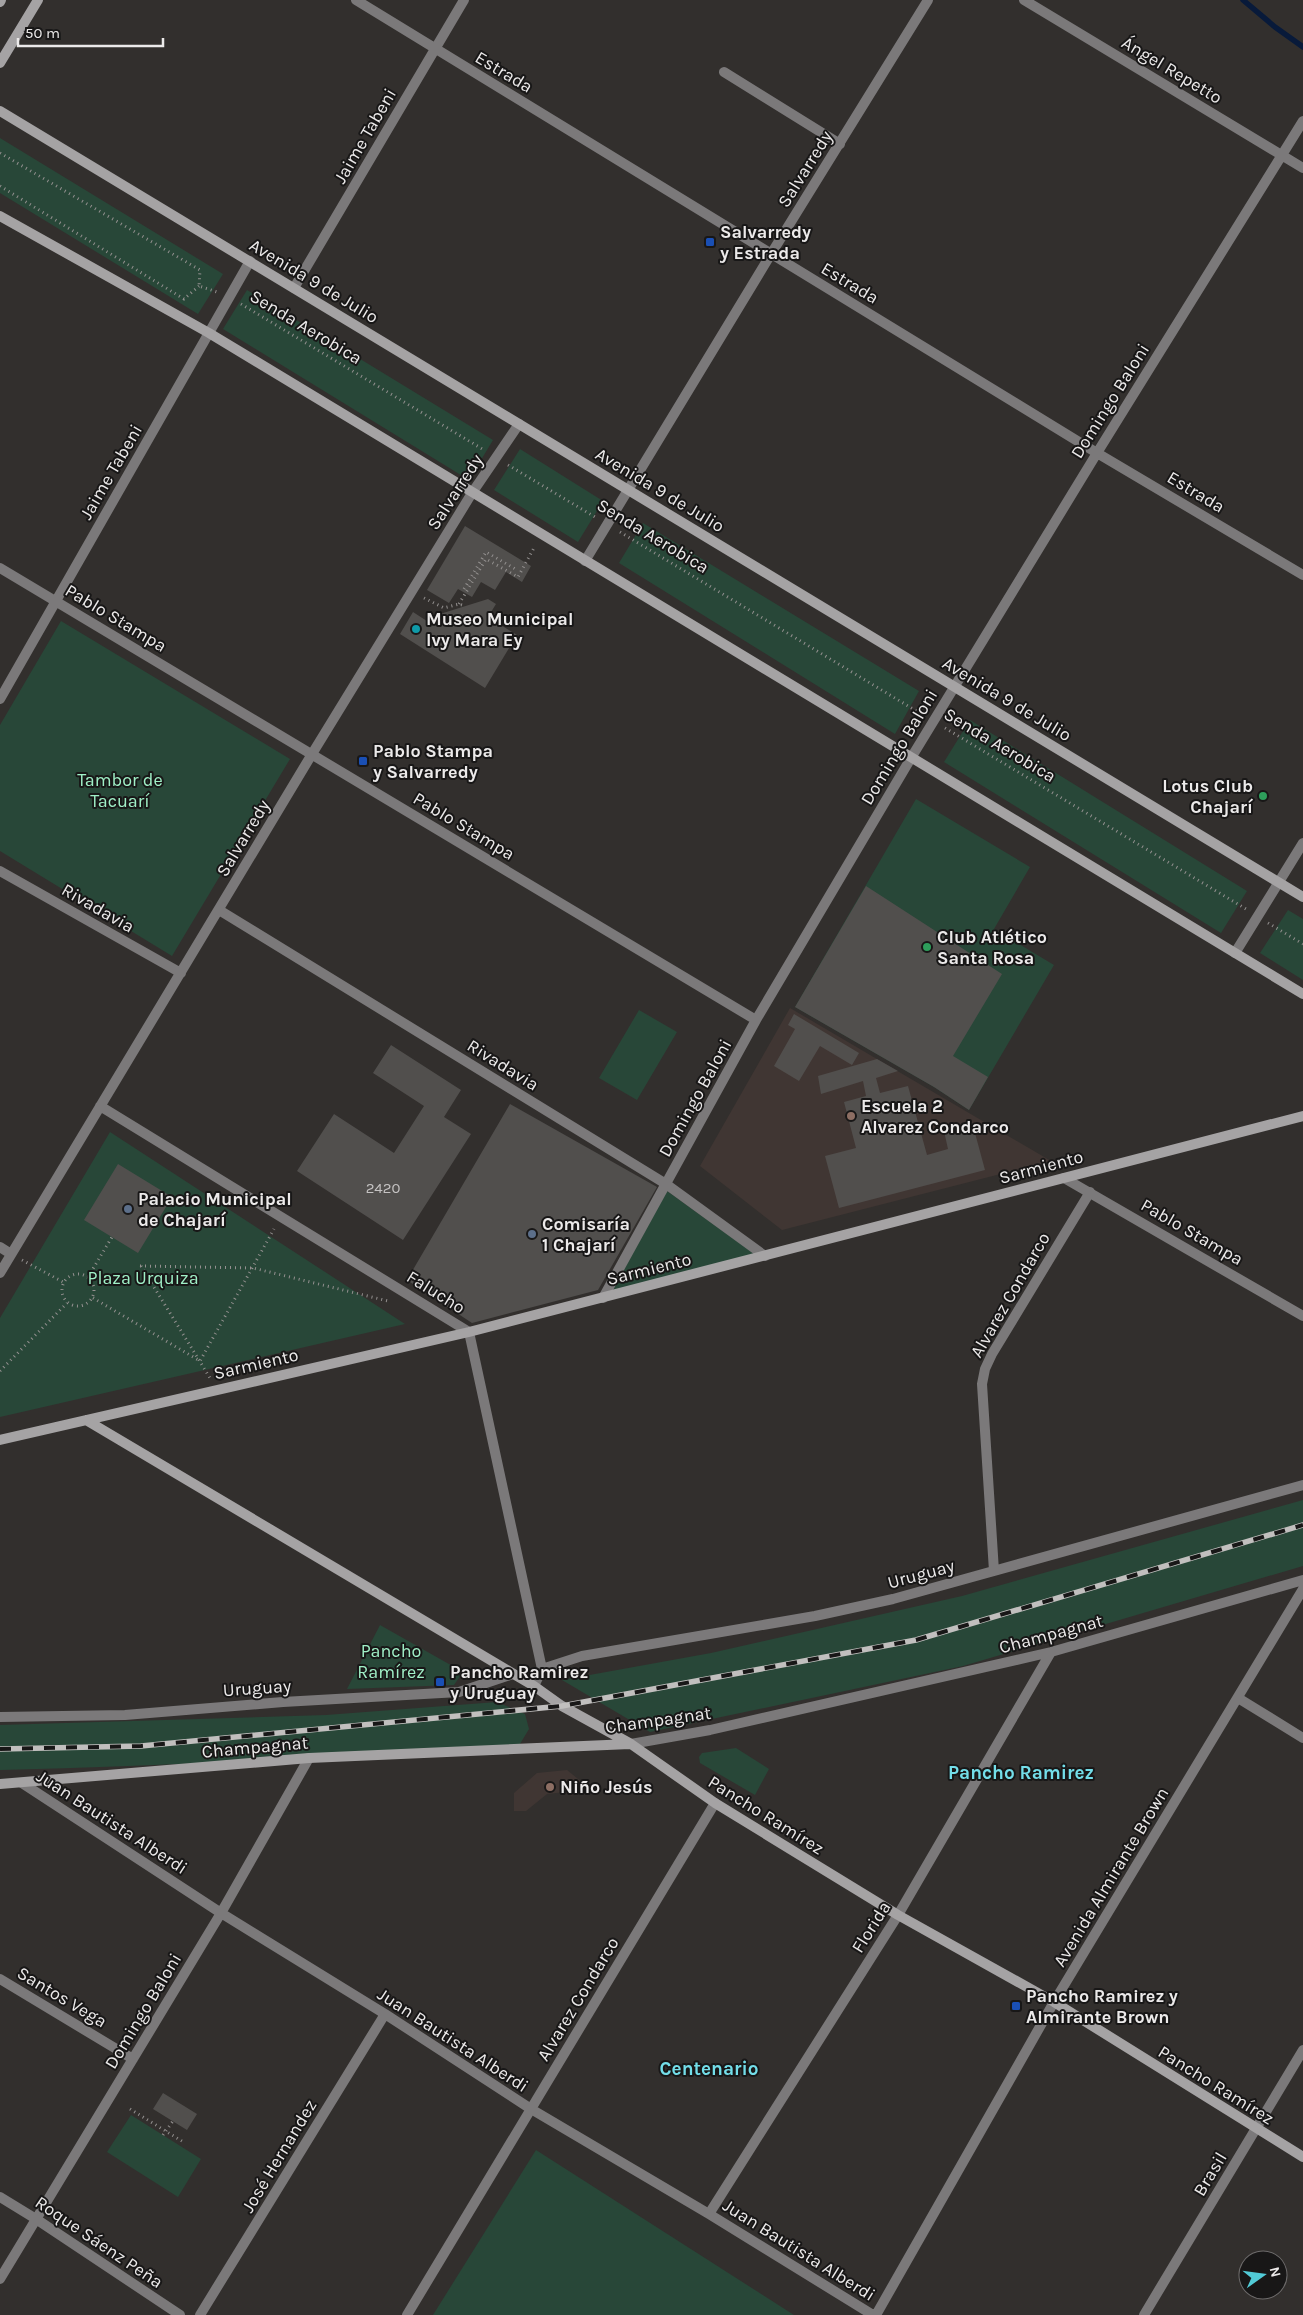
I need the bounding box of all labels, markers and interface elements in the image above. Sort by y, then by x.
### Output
scale bar [18,15,162,47]
text: 50 m [25,24,60,42]
street label: Ángel Repetto [1118,31,1227,109]
street label: Estrada [471,46,537,98]
street label: Jaime Tabeni [329,84,401,188]
street label: Salvarredy [773,126,837,211]
place label: Salvarredy y Estrada [720,221,811,264]
street label: Avenida 9 de Julio [245,234,383,328]
marker: Salvarredy y Estrada [704,236,716,248]
street label: Estrada [817,257,883,309]
street label: Senda Aerobica [246,285,366,369]
street label: Domingo Baloni [1066,340,1154,462]
street label: Jaime Tabeni [75,420,147,524]
street label: Avenida 9 de Julio [591,443,729,537]
street label: Salvarredy [422,449,488,534]
street label: Estrada [1163,466,1229,518]
street label: Senda Aerobica [593,494,713,578]
street label: Pablo Stampa [61,579,171,657]
place label: Museo Municipal Ivy Mara Ey [426,608,573,651]
marker: Museo Municipal Ivy Mara Ey [410,623,422,635]
street label: Avenida 9 de Julio [938,652,1076,746]
street label: Domingo Baloni [856,685,942,809]
street label: Senda Aerobica [940,703,1060,787]
place label: Pablo Stampa y Salvarredy [373,740,493,783]
marker: Pablo Stampa y Salvarredy [357,755,369,767]
park label: Tambor de Tacuarí [77,769,163,812]
place label: Lotus Club Chajarí [1162,775,1254,818]
street label: Pablo Stampa [409,787,519,865]
marker: Lotus Club Chajarí [1257,790,1269,802]
street label: Salvarredy [211,795,275,881]
street label: Rivadavia [58,878,138,938]
place label: Club Atlético Santa Rosa [937,926,1047,969]
marker: Club Atlético Santa Rosa [921,941,933,953]
street label: Rivadavia [463,1034,543,1096]
street label: Domingo Baloni [654,1035,736,1161]
place label: Escuela 2 Alvarez Condarco [861,1095,1009,1138]
marker: Escuela 2 Alvarez Condarco [845,1110,857,1122]
street label: Sarmiento [997,1145,1085,1189]
house number: 2420 [366,1179,400,1197]
place label: Palacio Municipal de Chajarí [138,1188,292,1231]
street label: Pablo Stampa [1137,1194,1247,1270]
marker: Palacio Municipal de Chajarí [122,1203,134,1215]
place label: Comisaría 1 Chajarí [542,1213,630,1256]
marker: Comisaría 1 Chajarí [526,1228,538,1240]
street label: Alvarez Condarco [965,1229,1055,1361]
street label: Sarmiento [605,1248,693,1290]
street label: Falucho [403,1265,469,1319]
park label: Plaza Urquiza [87,1267,199,1289]
street label: Sarmiento [212,1344,300,1384]
street label: Uruguay [885,1554,958,1593]
street label: Champagnat [997,1609,1106,1658]
park label: Pancho Ramírez [357,1640,425,1683]
place label: Pancho Ramirez y Uruguay [450,1661,588,1704]
street label: Uruguay [222,1675,293,1701]
marker: Pancho Ramirez y Uruguay [434,1676,446,1688]
street label: Champagnat [604,1702,713,1738]
street label: Champagnat [201,1731,309,1763]
district label: Pancho Ramirez [948,1762,1094,1784]
street label: Juan Bautista Alberdi [32,1765,192,1879]
street label: Pancho Ramírez [704,1771,828,1859]
place label: Niño Jesús [560,1776,653,1798]
marker: Niño Jesús [544,1781,556,1793]
street label: Avenida Almirante Brown [1049,1783,1173,1971]
street label: Florida [847,1897,895,1957]
street label: Alvarez Condarco [532,1933,624,2065]
street label: Domingo Baloni [100,1949,186,2073]
street label: Santos Vega [13,1962,111,2032]
street label: Juan Bautista Alberdi [373,1983,533,2097]
place label: Pancho Ramirez y Almirante Brown [1026,1985,1178,2028]
marker: Pancho Ramirez y Almirante Brown [1010,2000,1022,2012]
street label: Pancho Ramírez [1154,2041,1278,2129]
district label: Centenario [660,2058,758,2080]
street label: José Hernandez [237,2095,321,2217]
street label: Brasil [1188,2148,1232,2200]
street label: Roque Sáenz Peña [31,2191,167,2293]
street label: Juan Bautista Alberdi [719,2194,879,2306]
north arrow [1238,2250,1288,2300]
text: N [1266,2265,1285,2279]

